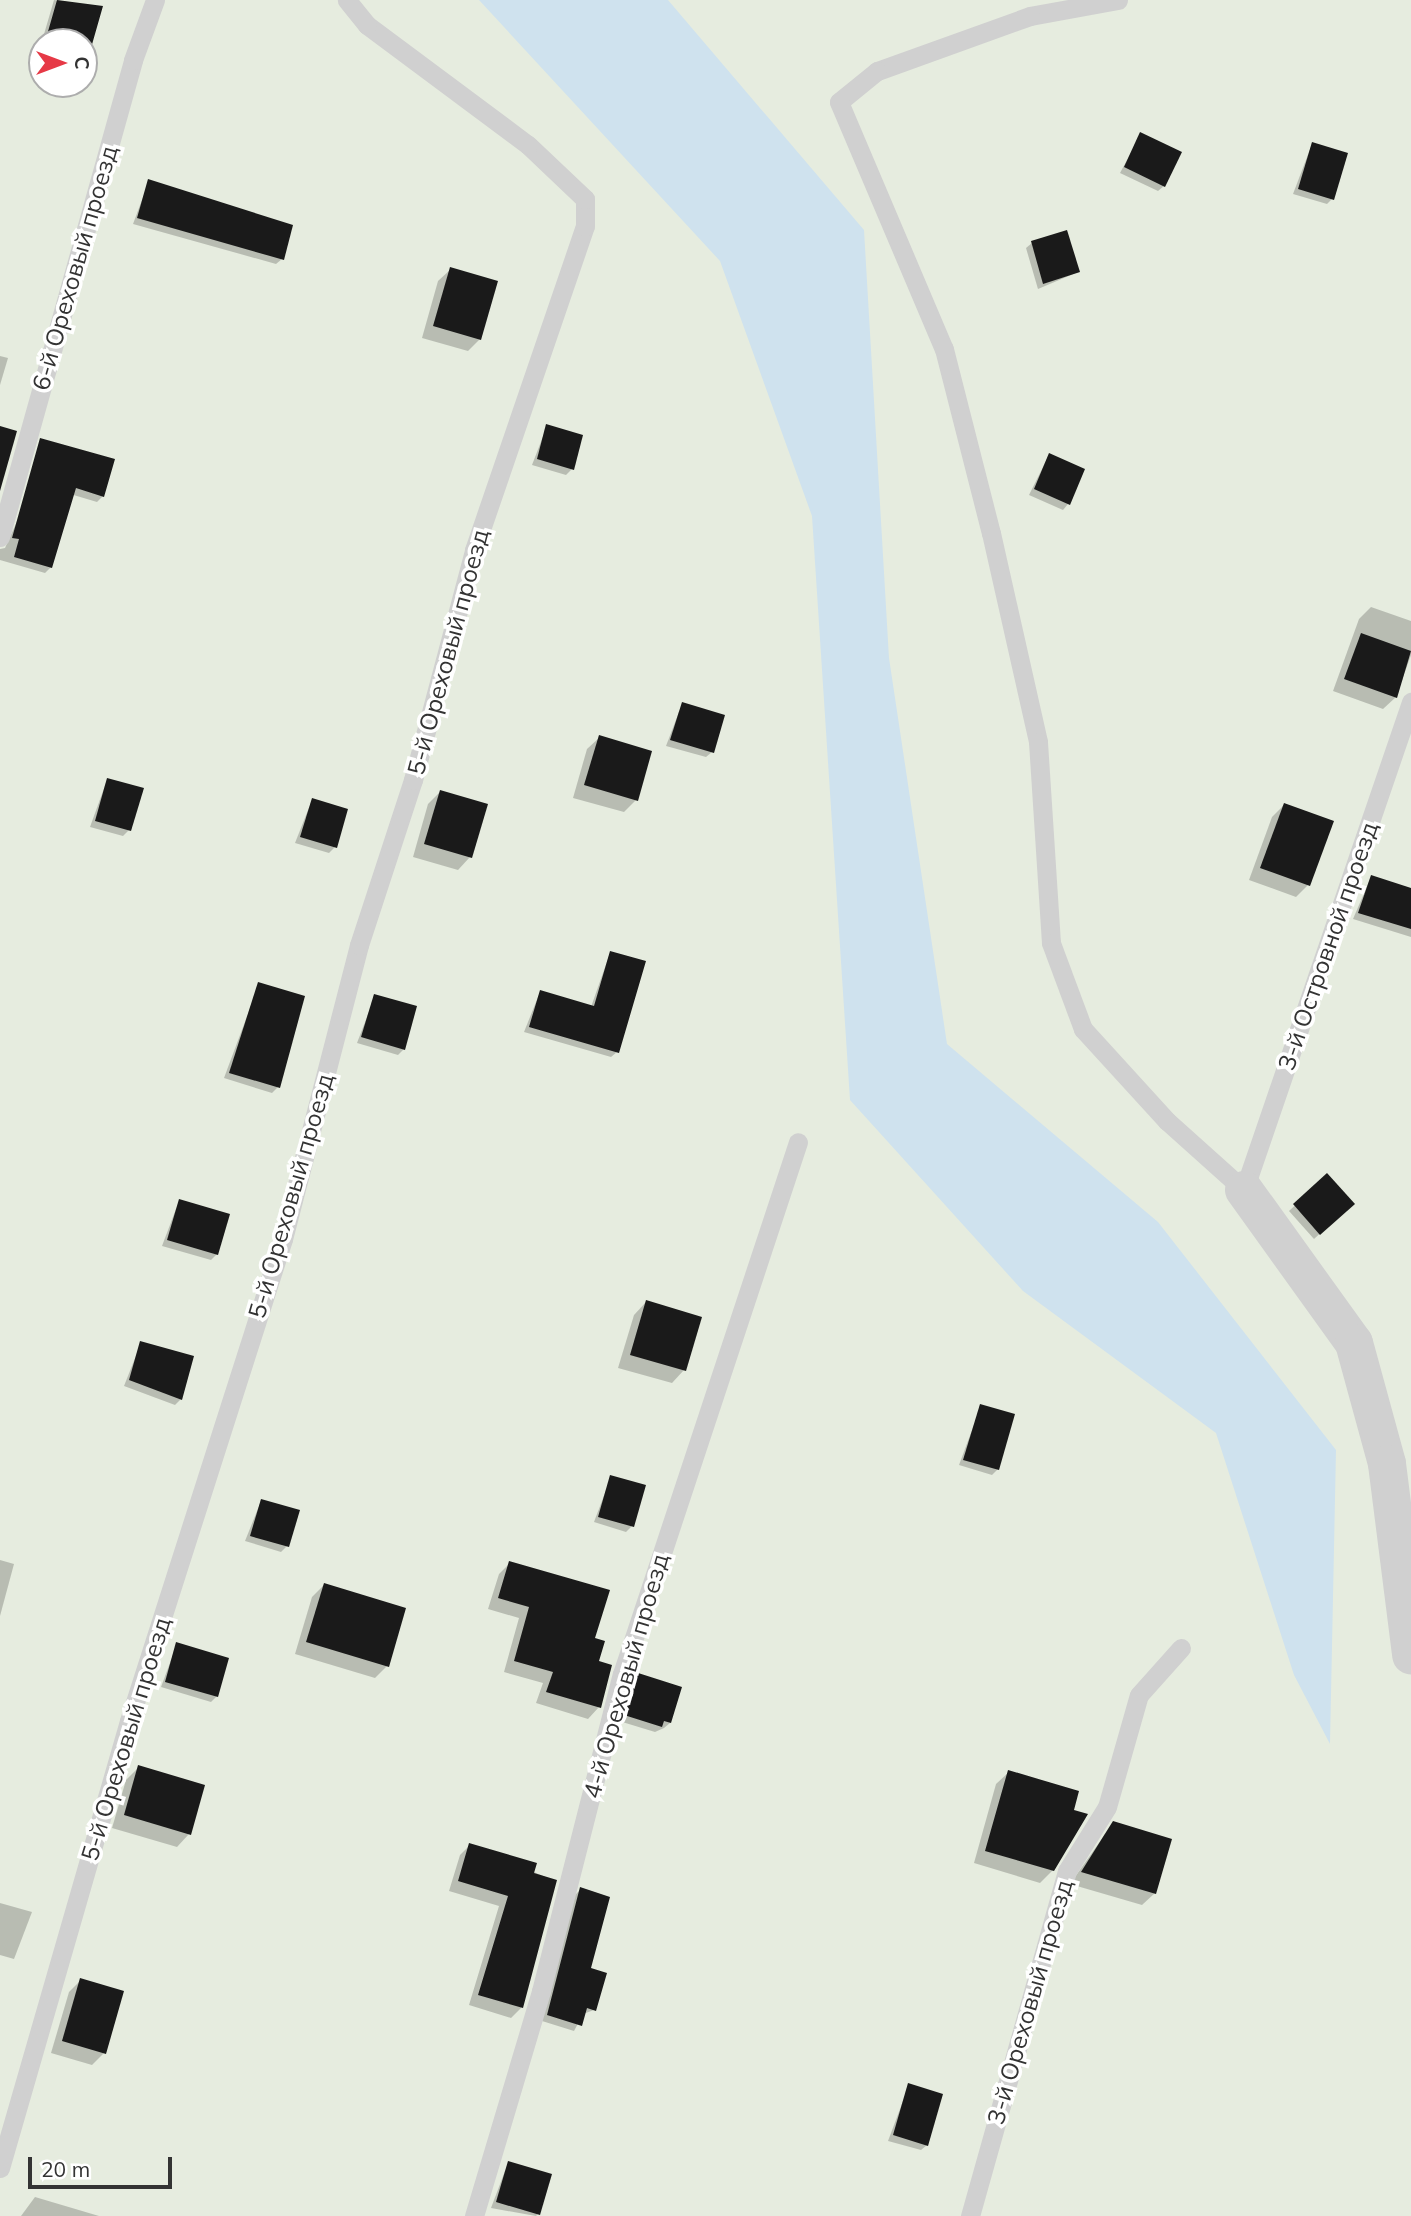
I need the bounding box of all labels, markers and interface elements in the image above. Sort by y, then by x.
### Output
north arrow [28,28,98,98]
text: С [70,56,94,70]
street label: 6-й Ореховый проезд [26,142,124,394]
street label: 5-й Ореховый проезд [401,526,495,778]
street label: 3-й Островной проезд [1272,818,1384,1074]
street label: 5-й Ореховый проезд [242,1070,340,1322]
street label: 4-й Ореховый проезд [577,1550,675,1802]
street label: 5-й Ореховый проезд [75,1614,177,1864]
street label: 3-й Ореховый проезд [981,1876,1079,2128]
scale bar [32,2142,175,2186]
text: 20 m [41,2156,90,2182]

